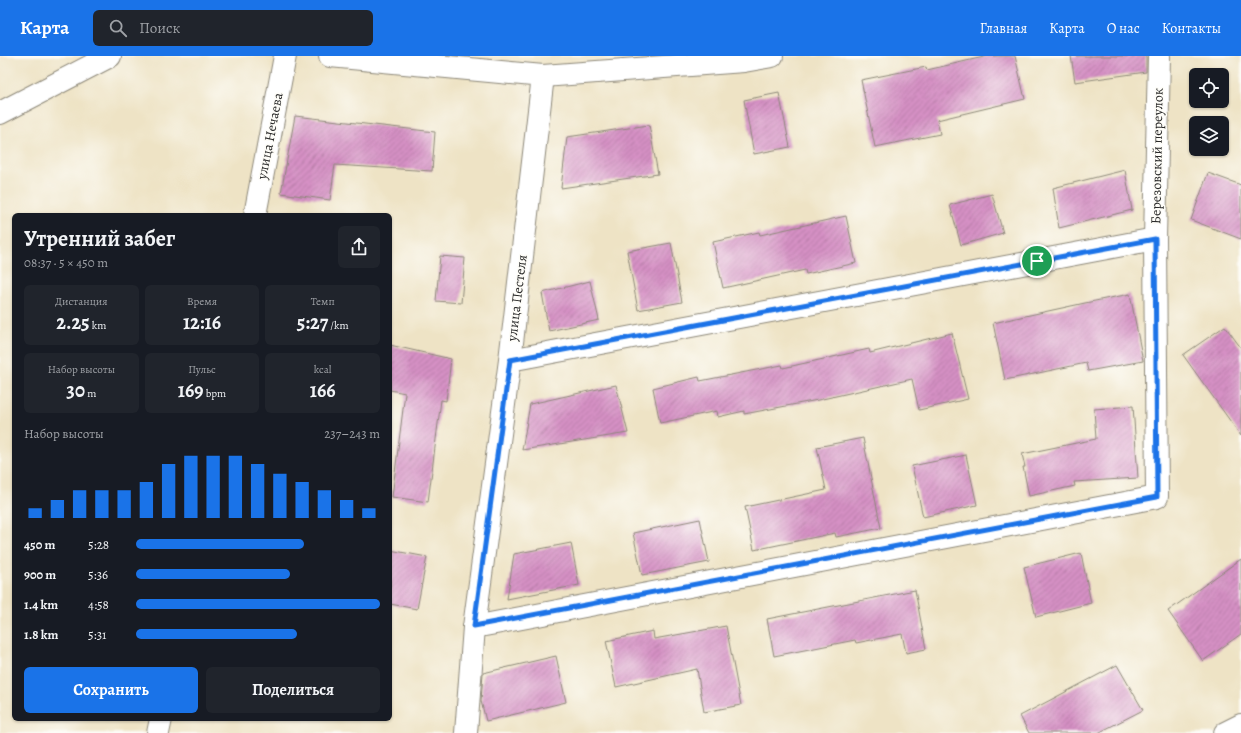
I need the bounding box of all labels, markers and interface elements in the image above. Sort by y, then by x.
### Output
search box [93,10,373,46]
text: Карта [20,15,69,41]
icon: search [107,17,129,39]
text: Поиск [139,18,180,38]
text: Главная [980,19,1027,38]
text: Карта [1049,19,1085,38]
text: О нас [1107,19,1140,38]
text: Контакты [1162,19,1221,38]
map controls [1189,68,1229,156]
button: locate [1189,68,1229,108]
street label: Березовский переулок [1146,88,1168,224]
street label: улица Нечаева [252,91,288,182]
button: layers [1189,116,1229,156]
text: Утренний забег [24,224,175,254]
button: share [338,226,380,268]
pin [1020,244,1054,278]
icon: arrive [1026,250,1048,272]
street label: улица Пестеля [502,253,532,343]
text: 08:37 · 5 × 450 m [24,254,108,271]
text: Дистанция [55,294,108,309]
text: Время [187,294,217,309]
text: Темп [311,294,335,309]
text: 2.25 [56,309,90,336]
text: 12:16 [183,309,221,336]
text: 5:27 [297,309,328,336]
text: km [90,318,106,333]
text: /km [328,318,349,333]
text: Набор высоты [48,362,115,377]
text: Пульс [188,362,216,377]
text: kcal [314,362,331,377]
text: 30 [66,377,85,404]
text: 169 [178,377,204,404]
text: 166 [310,377,336,404]
text: m [85,386,96,401]
text: bpm [204,386,226,401]
text: Набор высоты [24,425,104,442]
text: 237–243 m [324,425,380,442]
text: 450 m [24,536,55,553]
text: 5:28 [88,536,109,553]
text: 900 m [24,566,56,583]
text: 5:36 [88,566,108,583]
text: 1.4 km [24,596,58,613]
text: 4:58 [88,596,109,613]
text: 1.8 km [24,626,58,643]
text: 5:31 [88,626,107,643]
button: Сохранить [24,667,198,713]
button: Поделиться [206,667,380,713]

